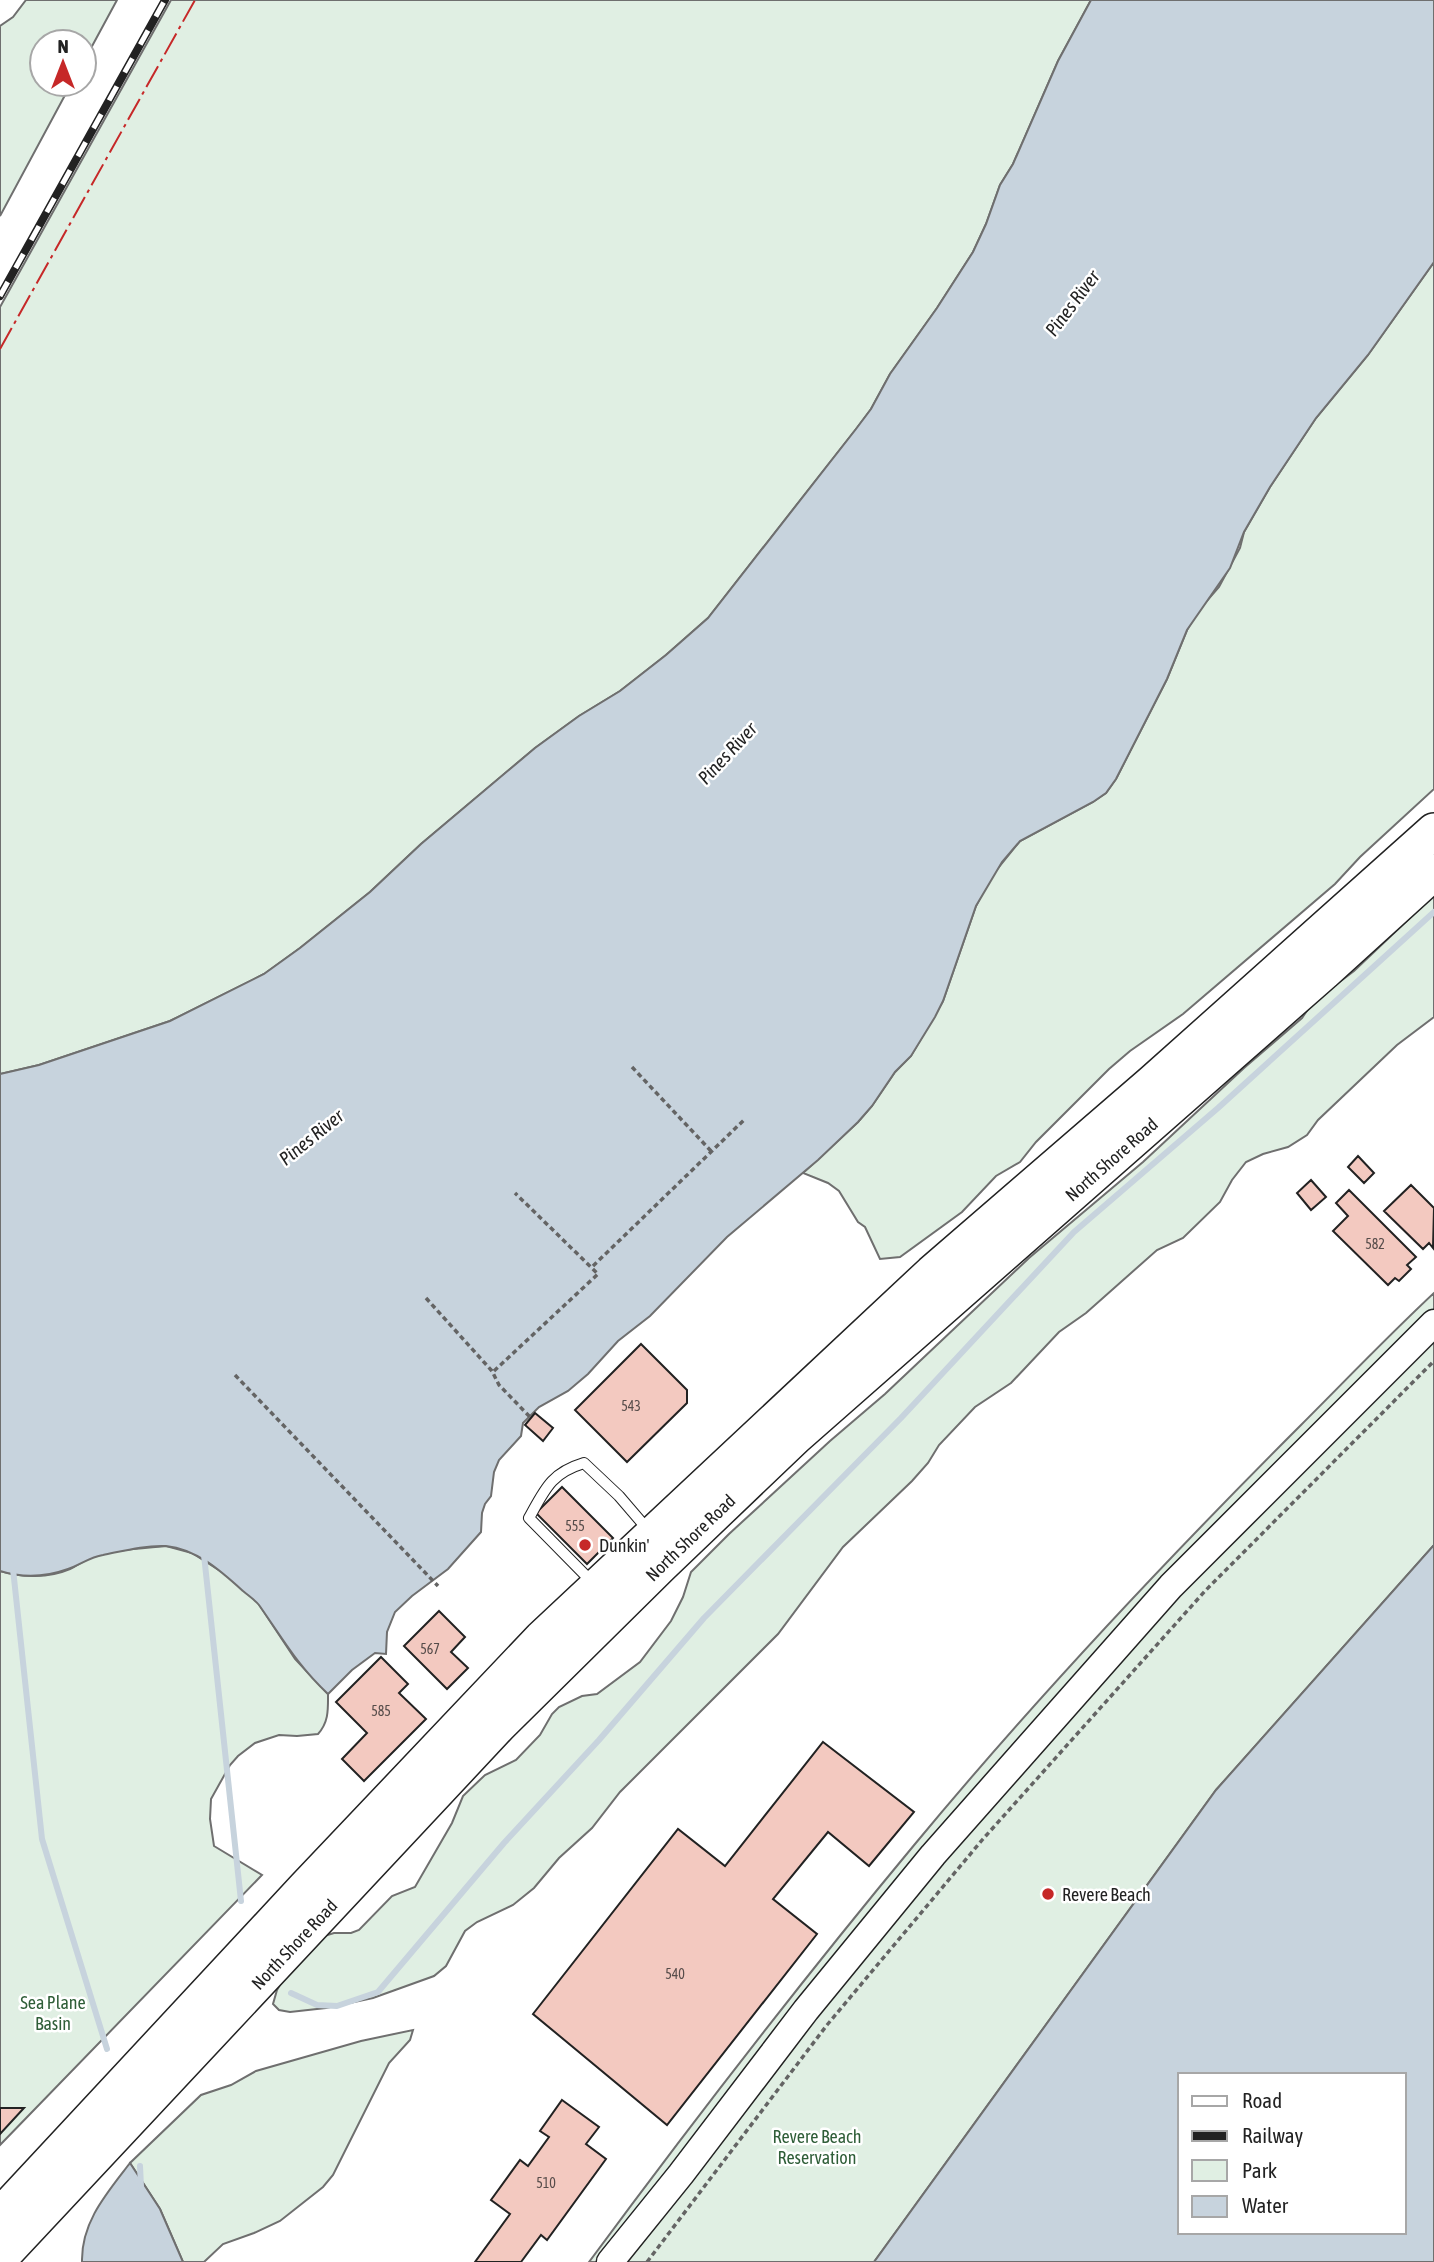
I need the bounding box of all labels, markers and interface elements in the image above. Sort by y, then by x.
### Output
north arrow [28,28,98,98]
text: N [57,35,69,57]
water label: Pines River [1040,265,1105,340]
water label: Pines River [693,717,762,788]
water label: Pines River [274,1104,349,1170]
street label: North Shore Road [1061,1113,1161,1205]
house number: 582 [1365,1236,1385,1252]
house number: 543 [621,1398,641,1414]
street label: North Shore Road [641,1490,739,1585]
house number: 555 [565,1518,585,1534]
place label: Dunkin' [599,1535,649,1556]
marker: Dunkin' [577,1537,593,1553]
house number: 567 [420,1641,440,1657]
house number: 585 [371,1703,391,1719]
place label: Revere Beach [1062,1884,1151,1905]
marker: Revere Beach [1040,1886,1056,1902]
street label: North Shore Road [247,1895,341,1994]
house number: 540 [665,1966,685,1982]
park label: Sea Plane Basin [20,1992,86,2034]
legend [1178,2073,1406,2234]
text: Road [1242,2088,1282,2112]
text: Railway [1242,2123,1304,2147]
park label: Revere Beach Reservation [773,2126,861,2168]
text: Park [1242,2158,1277,2182]
house number: 510 [536,2175,556,2191]
text: Water [1242,2193,1289,2217]

